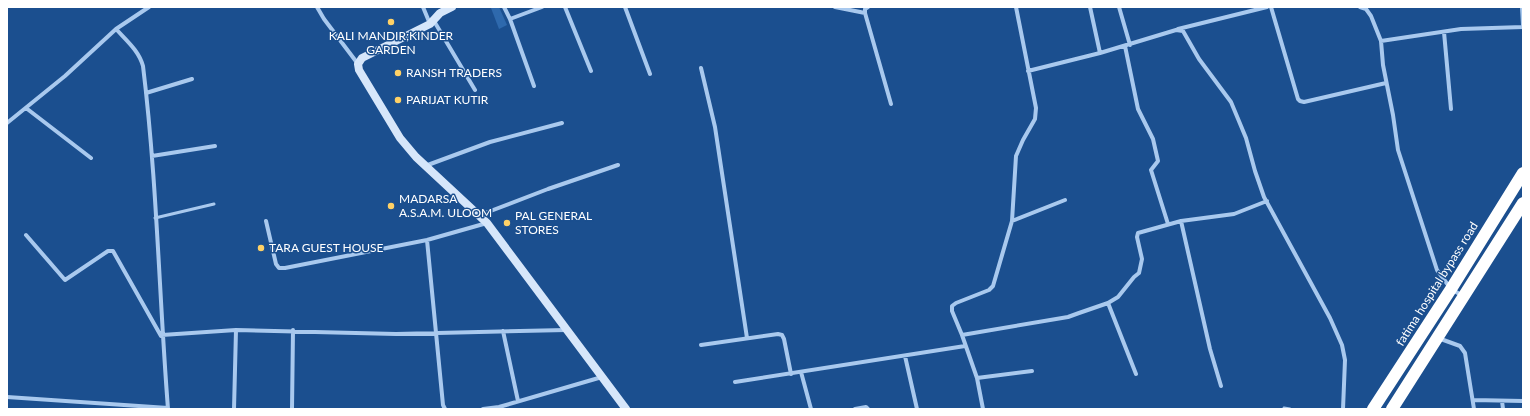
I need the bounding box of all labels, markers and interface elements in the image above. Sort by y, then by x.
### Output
marker: KALI MANDIR;KINDER GARDEN [386,17,396,27]
place label: KALI MANDIR;KINDER GARDEN [329,28,454,57]
place label: RANSH TRADERS [406,65,502,80]
marker: RANSH TRADERS [393,68,403,78]
place label: PARIJAT KUTIR [406,92,489,107]
marker: PARIJAT KUTIR [393,95,403,105]
place label: MADARSA A.S.A.M. ULOOM [399,191,492,220]
marker: MADARSA A.S.A.M. ULOOM [386,201,396,211]
place label: PAL GENERAL STORES [515,208,592,237]
marker: PAL GENERAL STORES [502,218,512,228]
street label: fatima hospital bypass road [1392,219,1481,348]
place label: TARA GUEST HOUSE [269,240,384,255]
marker: TARA GUEST HOUSE [256,243,266,253]

